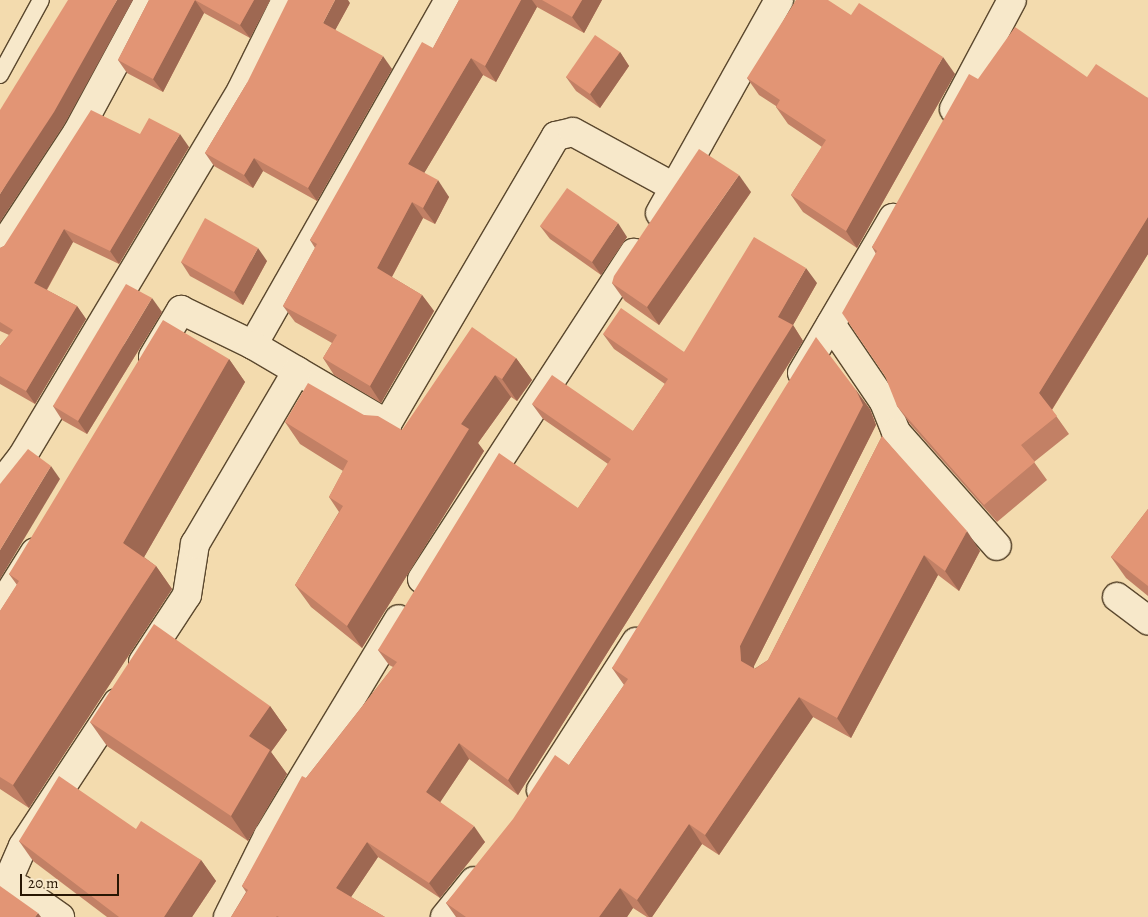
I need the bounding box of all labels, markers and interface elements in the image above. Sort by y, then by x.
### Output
scale bar [22,864,121,896]
text: 20 m [28,873,59,893]

